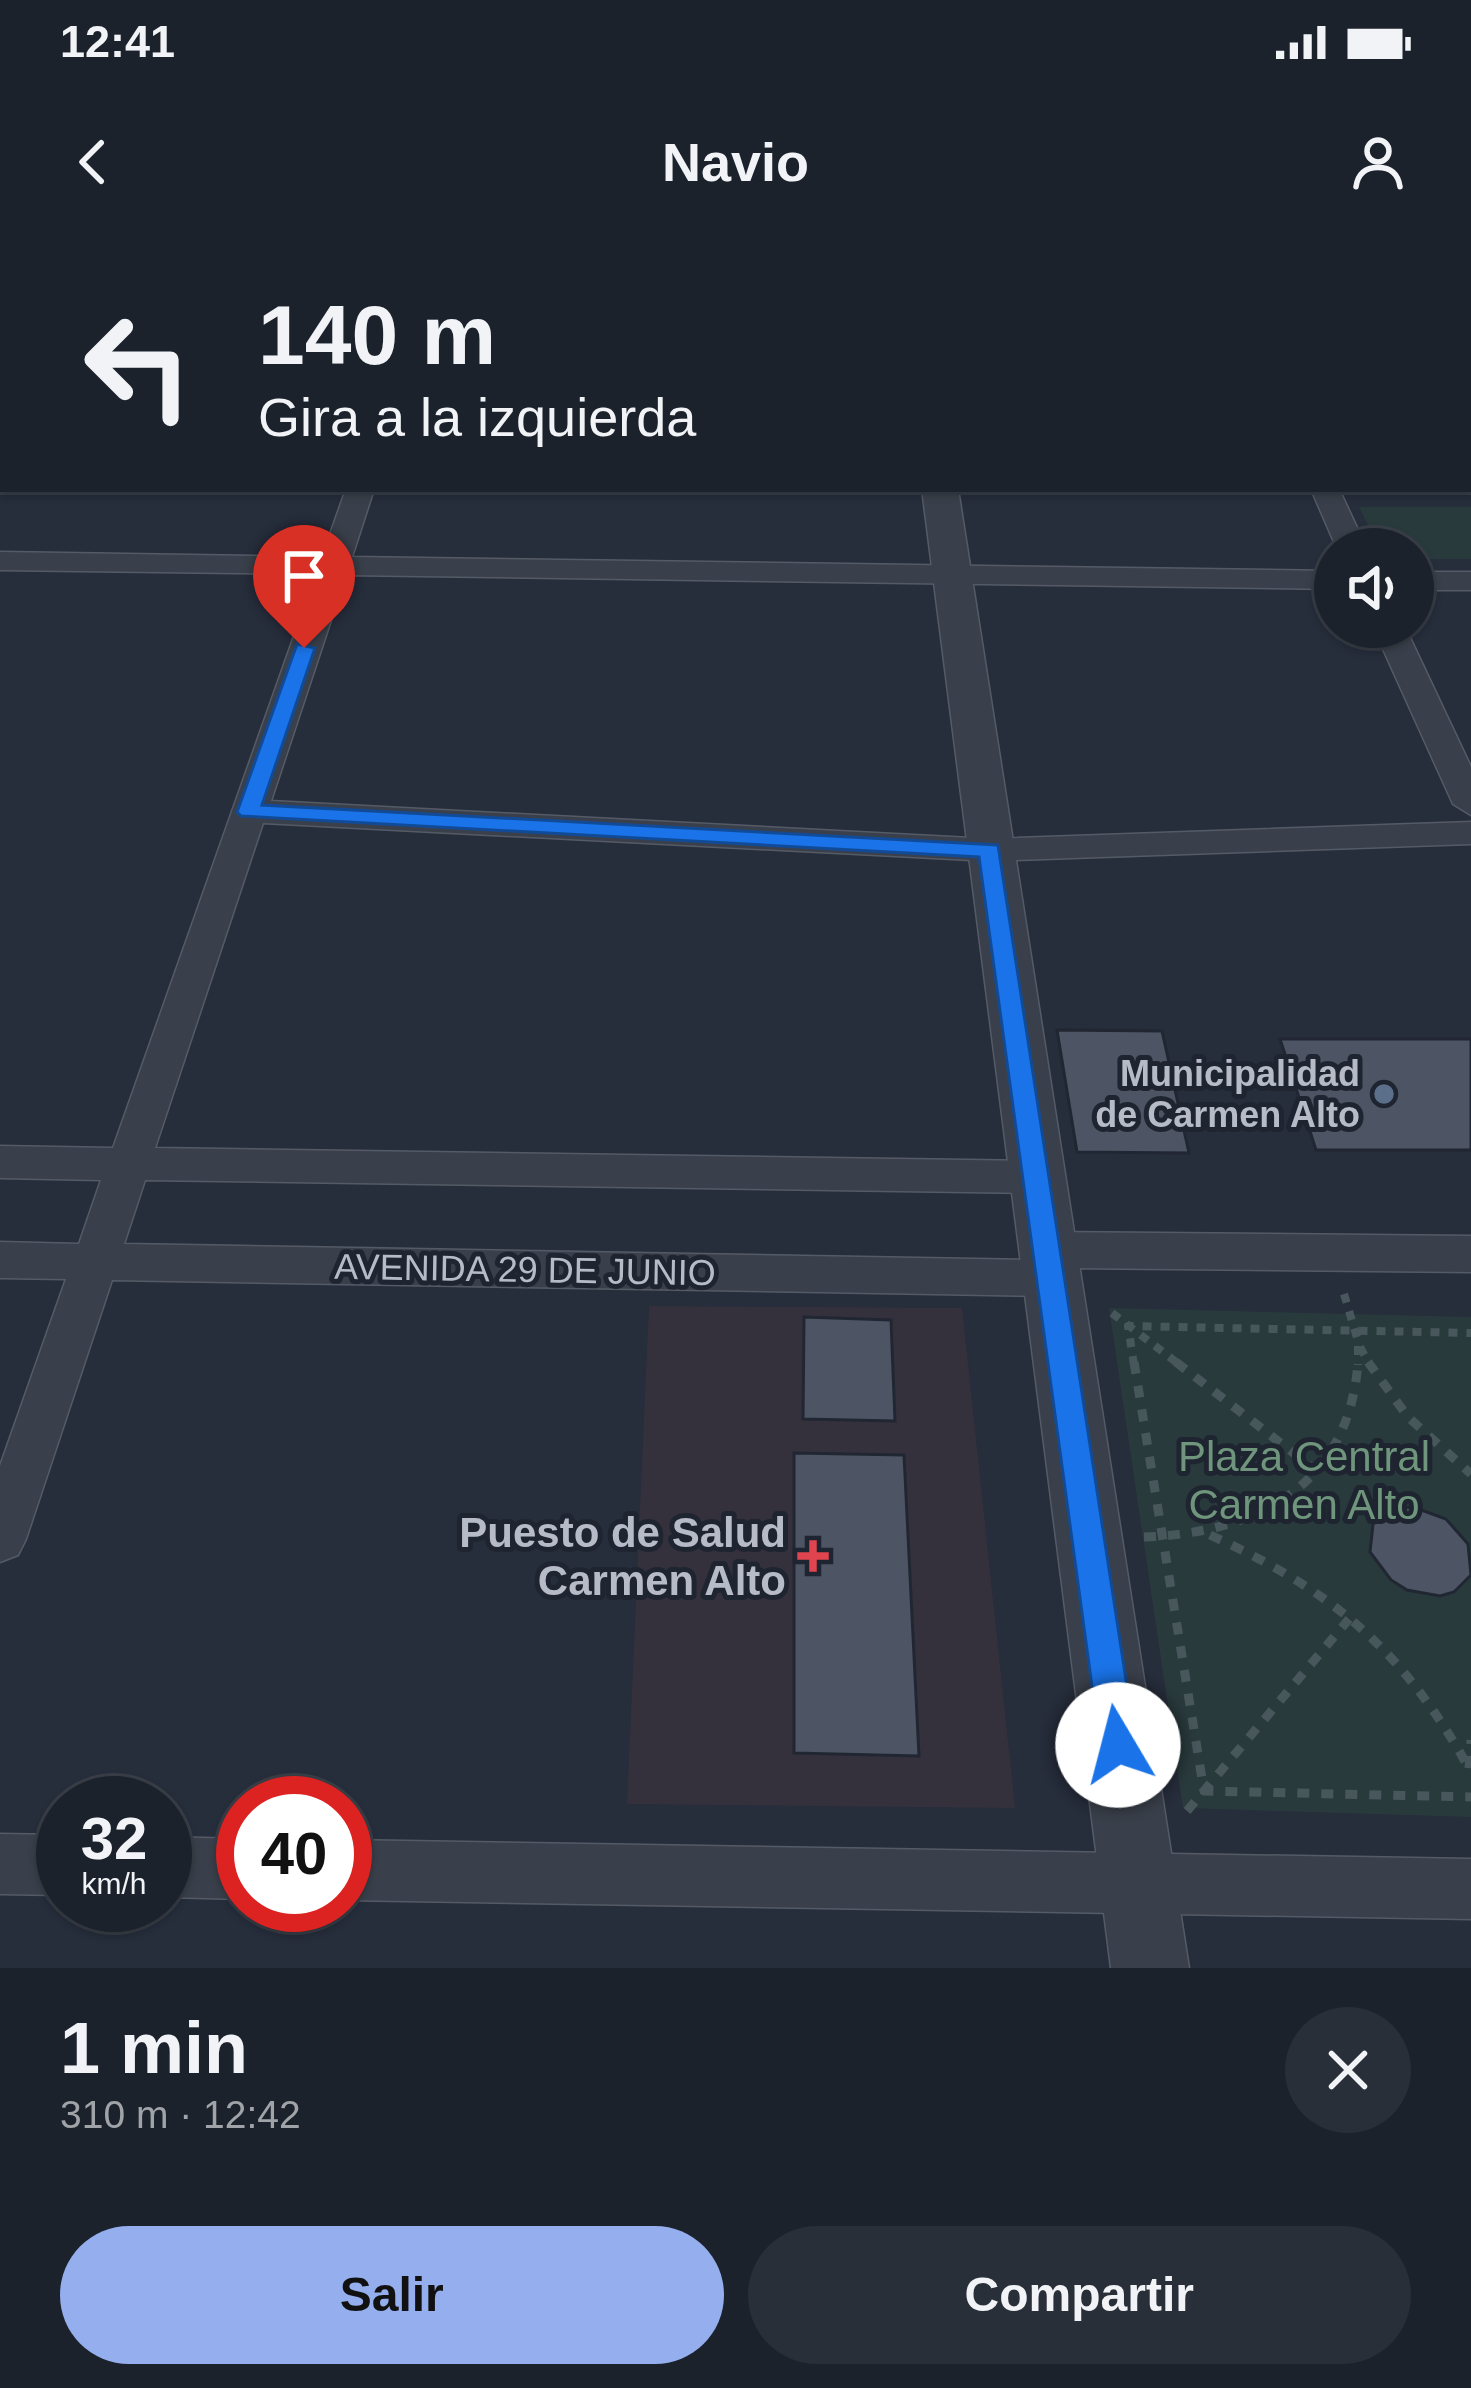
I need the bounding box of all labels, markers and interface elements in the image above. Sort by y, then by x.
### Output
text: 12:41 [60,16,175,67]
icon: back [60,129,126,195]
icon: person [1345,129,1411,195]
text: Navio [662,132,809,192]
icon: left [60,288,216,444]
text: 140 m [258,288,496,382]
text: Gira a la izquierda [258,387,696,447]
pin [253,525,355,648]
map controls [1314,528,1434,648]
button: sound [1314,528,1434,648]
icon: arrive [271,543,337,609]
place label: Municipalidad de Carmen Alto [1095,1053,1360,1135]
marker: Municipalidad de Carmen Alto [1371,1081,1397,1107]
street label: AVENIDA 29 DE JUNIO [334,1246,716,1293]
park label: Plaza Central Carmen Alto [1178,1433,1430,1528]
place label: Puesto de Salud Carmen Alto [459,1509,786,1604]
marker: Puesto de Salud Carmen Alto [797,1540,829,1572]
position arrow [1055,1682,1181,1808]
speed limit sign: 40 [216,1776,372,1932]
text: 32 [81,1805,147,1872]
text: km/h [81,1867,147,1900]
button: close [1285,2007,1411,2133]
text: 1 min [60,2008,248,2088]
text: 310 m · 12:42 [60,2093,301,2136]
button: Salir [60,2226,724,2364]
button: Compartir [748,2226,1411,2364]

